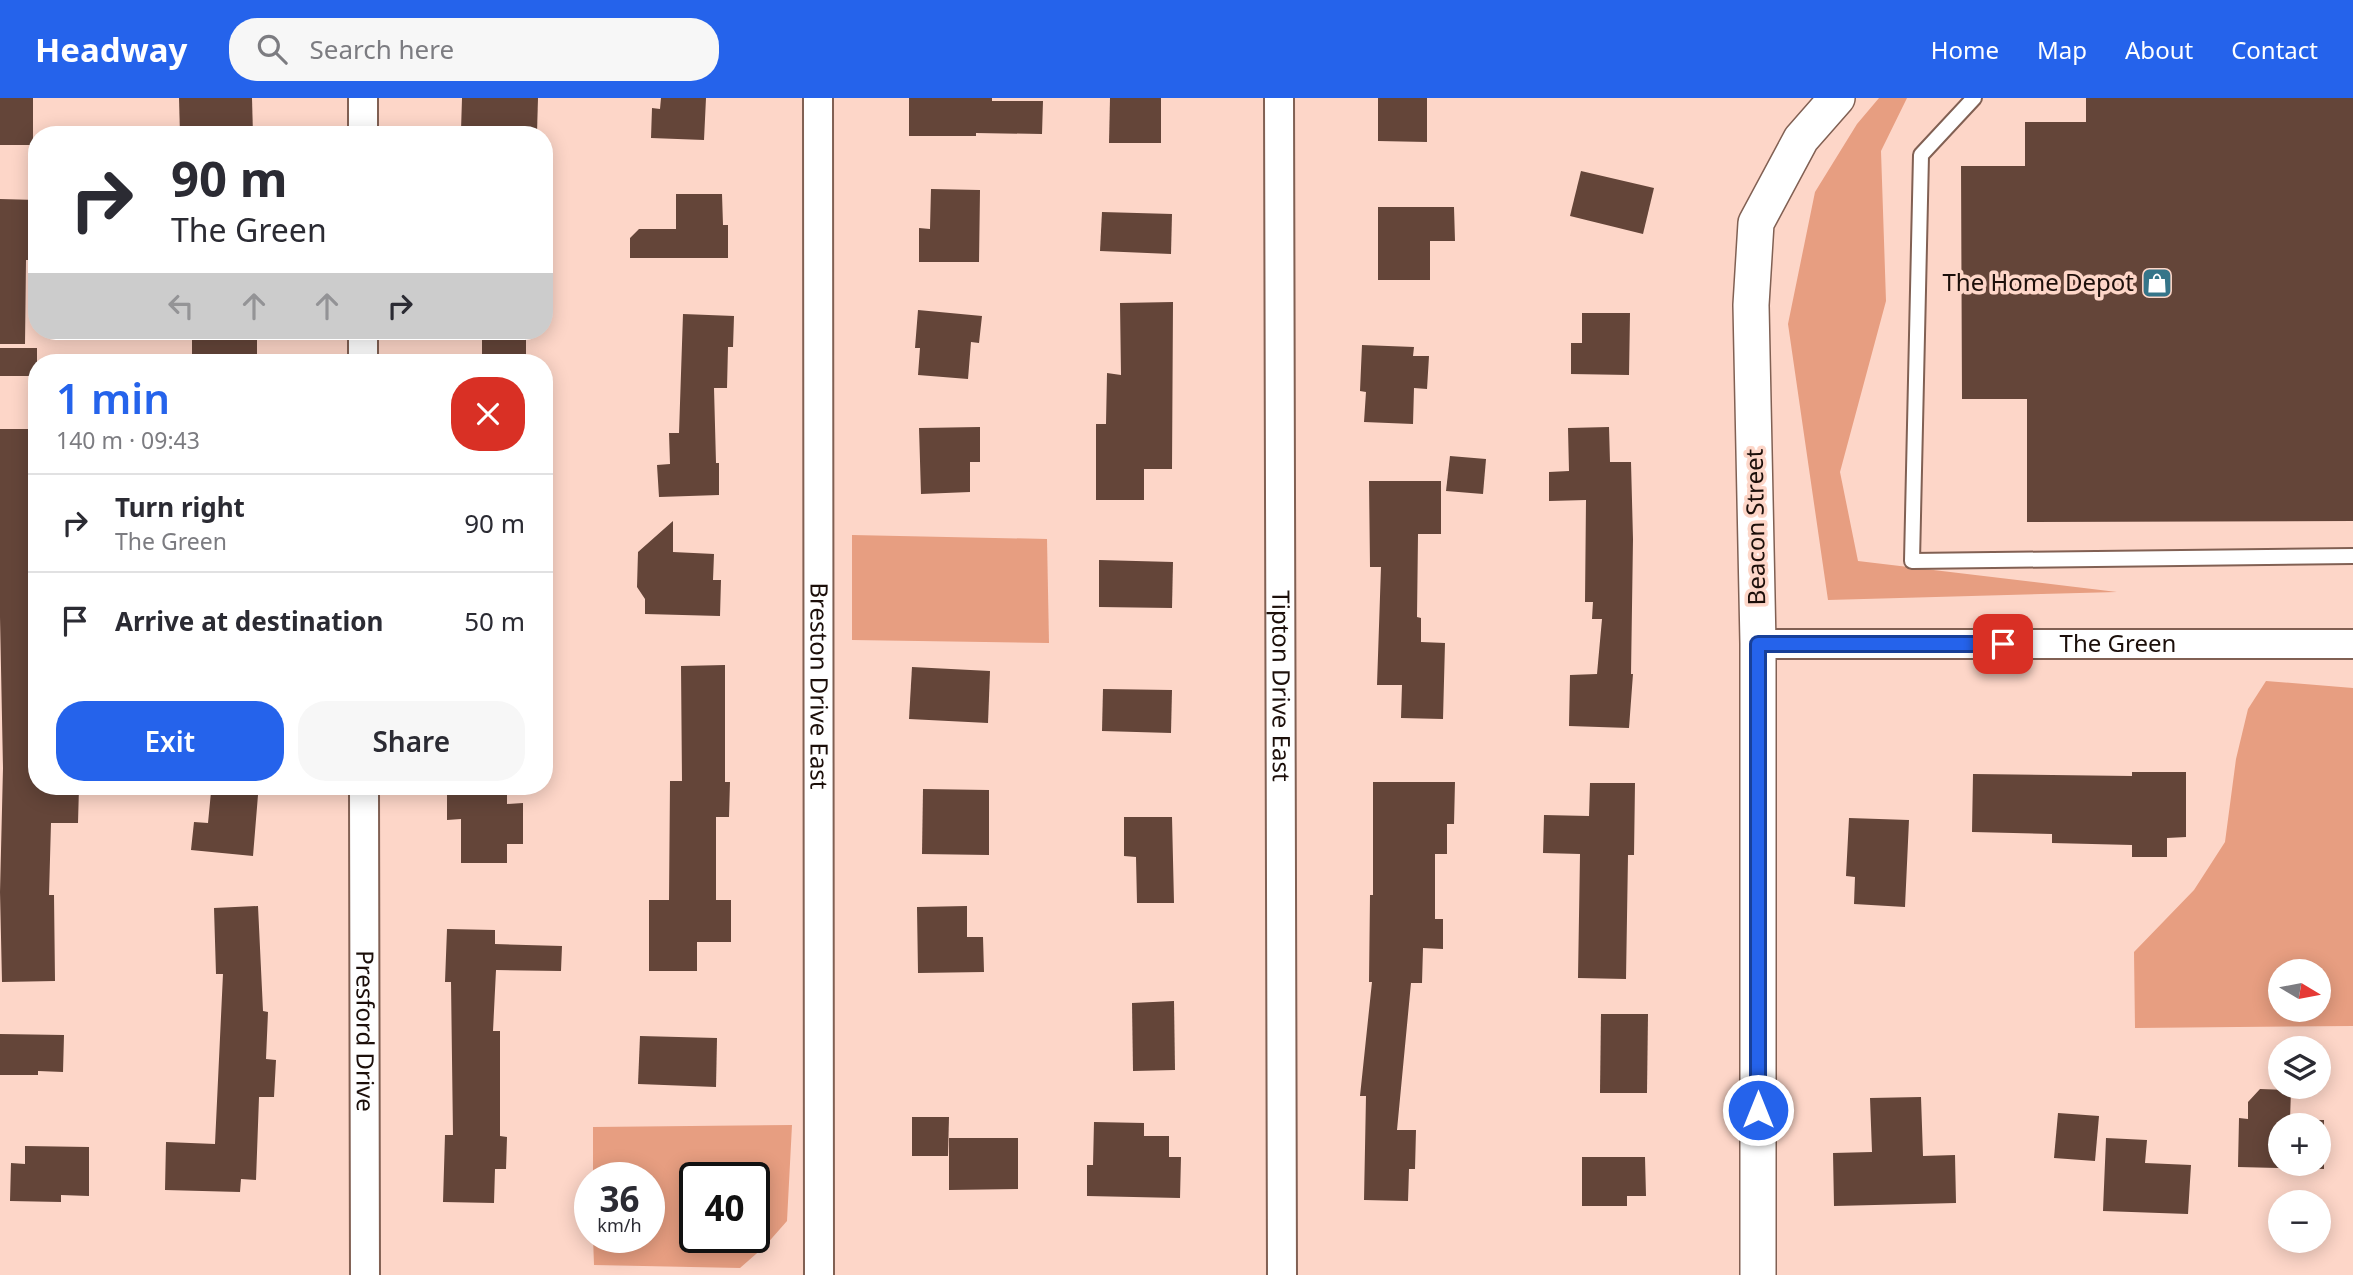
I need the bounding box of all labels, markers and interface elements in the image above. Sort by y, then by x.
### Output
search box [229,18,719,81]
text: Headway [35,27,187,72]
icon: search [253,30,291,68]
text: Search here [309,31,454,67]
text: Home [1931,33,1999,66]
text: Map [2037,33,2087,66]
text: About [2125,33,2193,66]
text: Contact [2231,33,2318,66]
text: 90 m [171,145,288,211]
icon: right [56,154,147,245]
text: The Green [171,208,327,251]
place label: The Home Depot [1943,265,2134,298]
shop icon: The Home Depot [2140,266,2174,300]
icon: left [162,287,200,325]
icon: ahead [235,287,273,325]
icon: ahead [308,287,346,325]
icon: right [381,287,419,325]
text: 1 min [56,369,170,426]
button: close [451,377,525,451]
text: 140 m · 09:43 [56,424,200,456]
street label: Beacon Street [1737,448,1772,606]
text: Turn right [115,489,245,525]
icon: right [56,504,94,542]
text: 90 m [464,505,525,541]
text: The Green [115,525,227,557]
street label: Breston Drive East [803,582,837,790]
street label: Tipton Drive East [1265,590,1299,782]
icon: arrive [56,602,94,640]
text: Arrive at destination [115,603,384,639]
text: 50 m [464,603,525,639]
pin [1973,614,2033,674]
icon: arrive [1984,625,2022,663]
street label: The Green [2060,626,2176,659]
button: Exit [56,701,284,781]
button: Share [298,701,525,781]
street label: Presford Drive [349,950,383,1112]
north arrow [2268,959,2331,1022]
map controls [2268,959,2331,1253]
button: layers [2268,1036,2331,1099]
position arrow [1721,1073,1795,1147]
button: + [2268,1113,2331,1176]
speed limit sign: 40 [679,1162,770,1253]
text: 36 [599,1175,640,1222]
button: − [2268,1190,2331,1253]
text: km/h [597,1213,642,1237]

